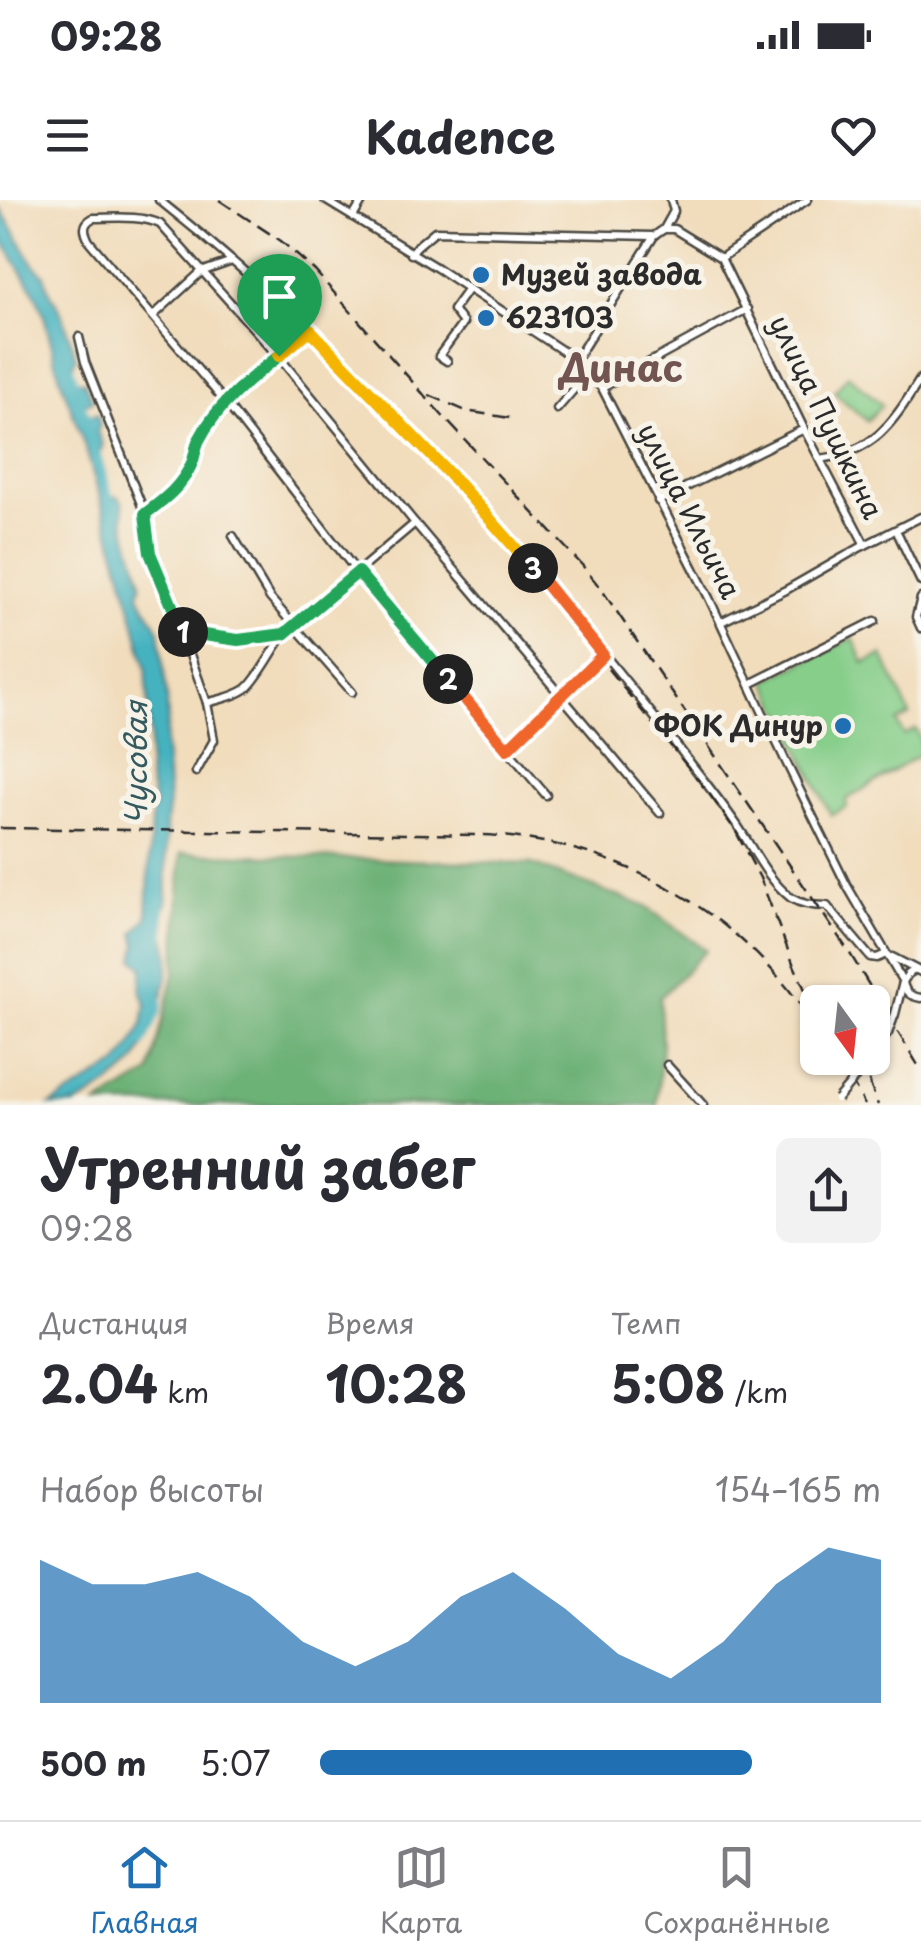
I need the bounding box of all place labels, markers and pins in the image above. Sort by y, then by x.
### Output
place label: Музей завода [501,252,702,295]
pin [237,254,322,357]
marker: Музей завода [470,264,492,286]
place label: 623103 [506,295,614,338]
marker: 623103 [475,307,497,329]
pin: 3 [508,543,558,593]
pin: 1 [158,607,208,657]
pin: 2 [423,654,473,704]
place label: ФОК Динур [654,703,823,746]
marker: ФОК Динур [832,715,854,737]

